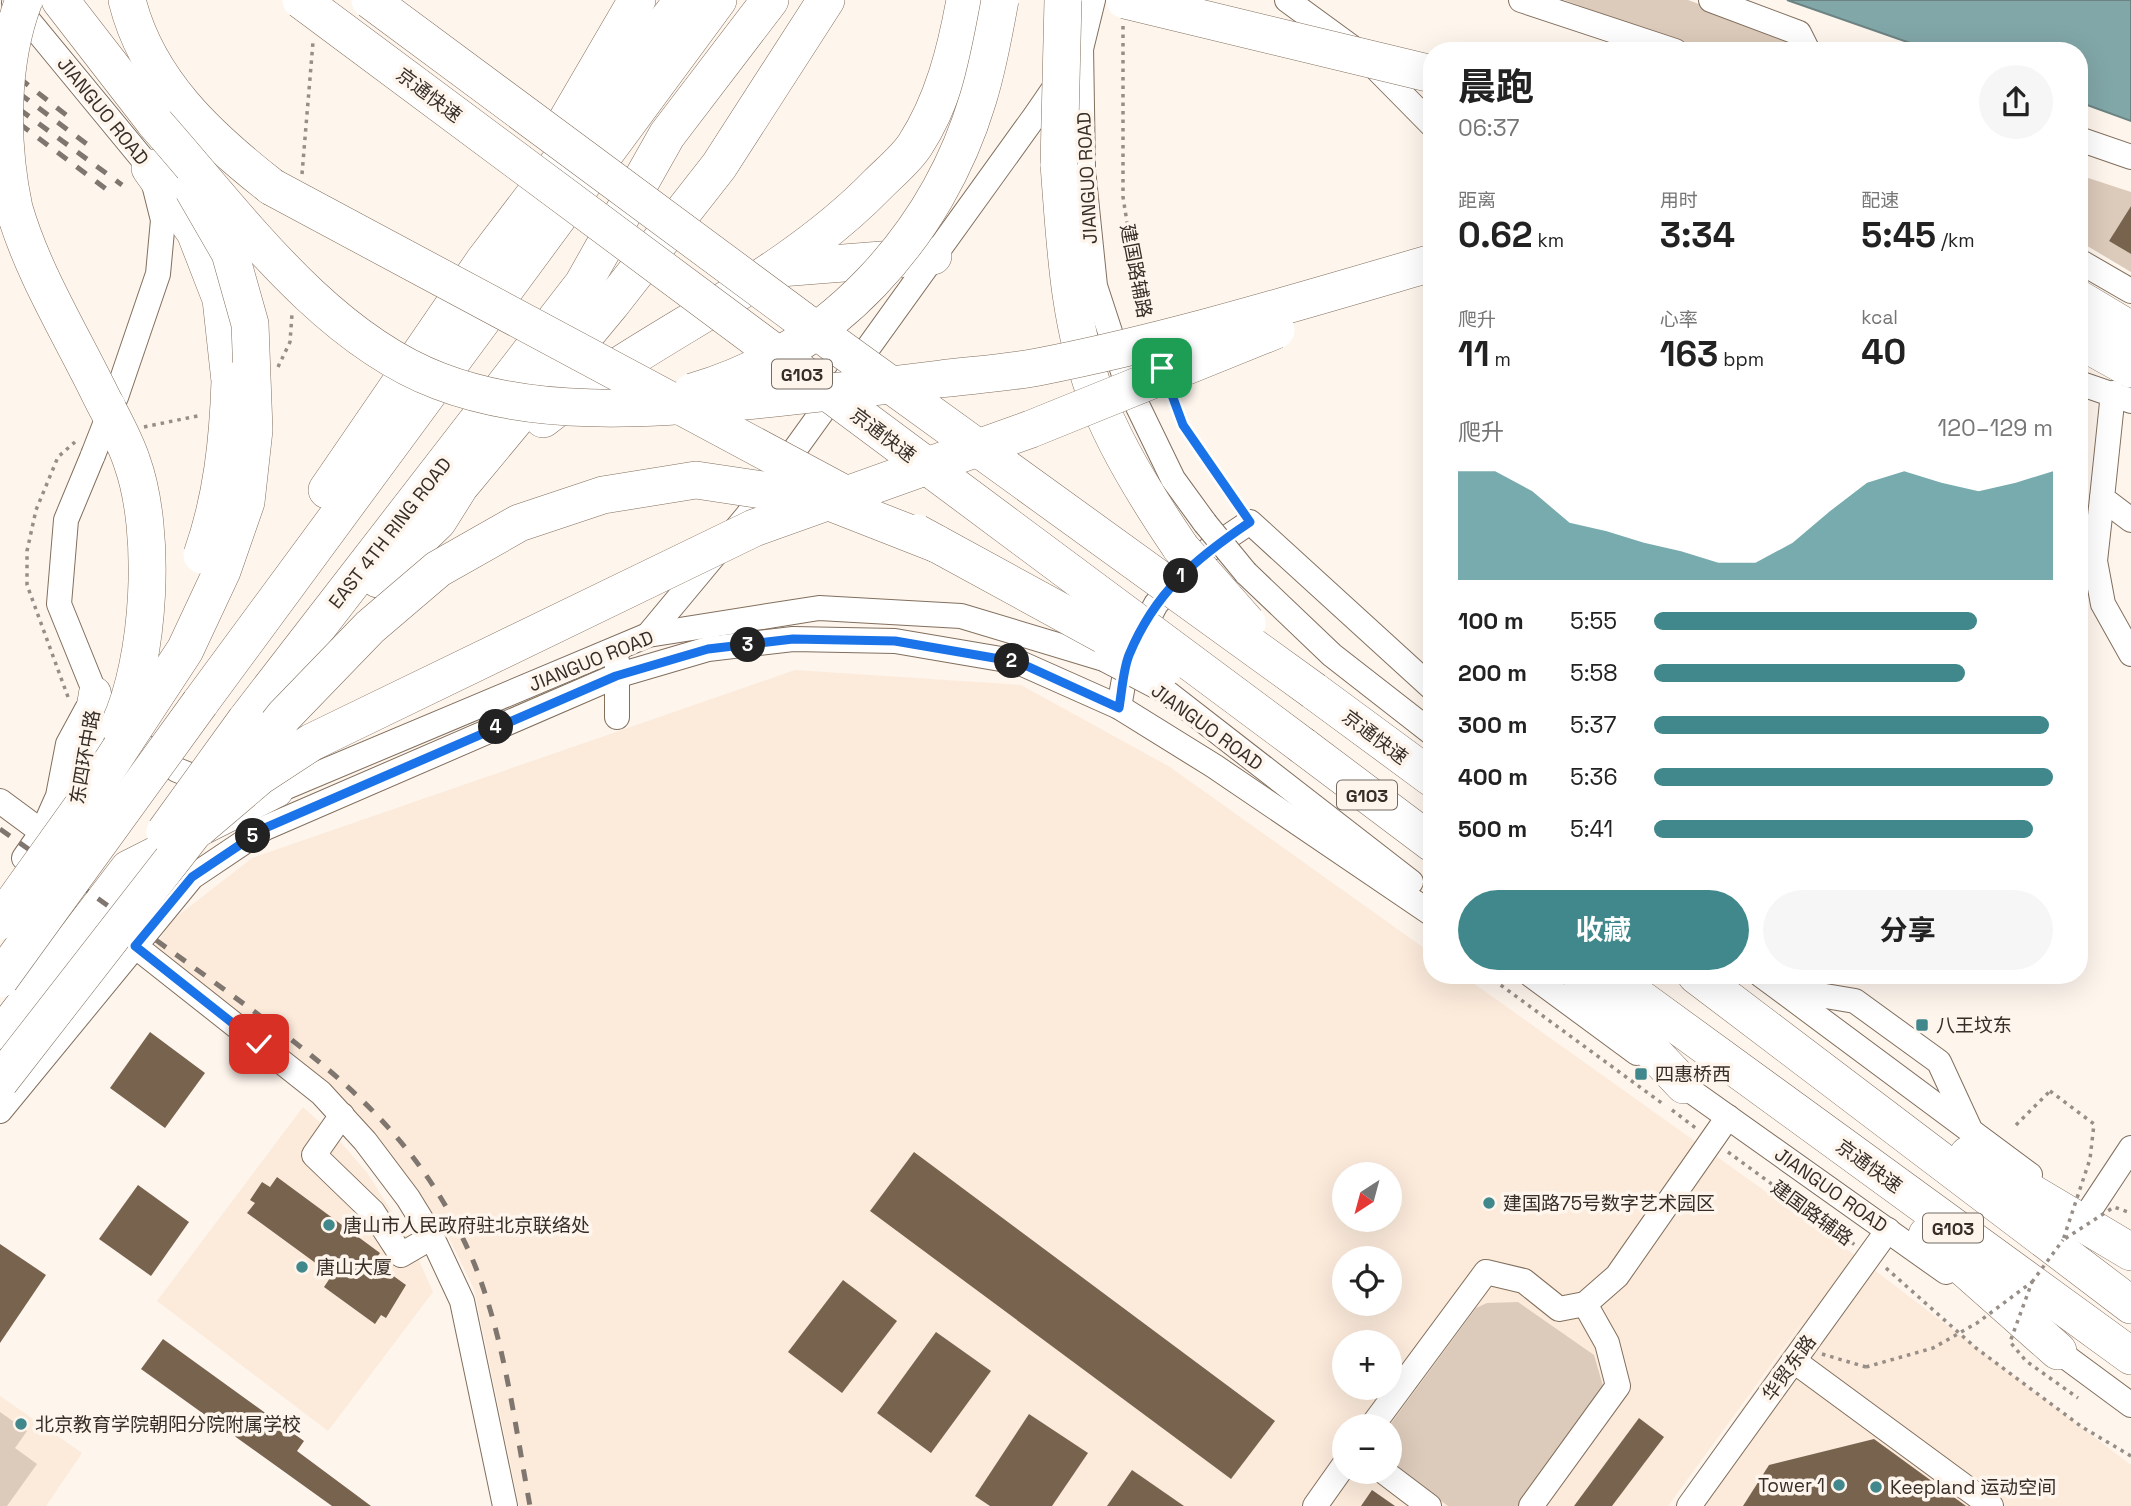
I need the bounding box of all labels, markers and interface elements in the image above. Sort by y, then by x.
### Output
street label: JIANGUO ROAD [52,52,154,170]
street label: 京通快速 [391,62,467,128]
text: 晨跑 [1458,63,1534,111]
button: share [1979,65,2053,139]
street label: JIANGUO ROAD [1071,111,1103,245]
text: 06:37 [1458,113,1520,143]
text: 距离 [1458,188,1496,213]
text: 用时 [1660,188,1698,213]
text: 配速 [1861,188,1899,213]
text: 0.62 [1458,213,1533,257]
text: 3:34 [1660,213,1735,257]
text: 5:45 [1861,213,1936,257]
street label: 建国路辅路 [1115,222,1157,320]
text: km [1533,228,1564,253]
text: /km [1936,228,1975,253]
text: kcal [1861,305,1898,330]
text: 爬升 [1458,307,1496,332]
text: 心率 [1660,307,1698,332]
text: 40 [1861,330,1906,374]
text: 11 [1458,332,1490,376]
text: 163 [1660,332,1718,376]
pin [1132,338,1192,398]
text: m [1490,347,1511,372]
text: bpm [1718,347,1764,372]
icon: arrive [1143,349,1181,387]
road number: G103 [772,360,832,388]
street label: 京通快速 [845,402,921,468]
text: 120–129 m [1938,413,2053,443]
text: 爬升 [1458,417,1504,447]
street label: EAST 4TH RING ROAD [323,452,457,614]
pin: 1 [1164,558,1198,594]
text: 1 [1176,563,1185,588]
text: 100 m [1458,606,1524,636]
text: 5:55 [1570,606,1617,636]
street label: JIANGUO ROAD [525,625,657,697]
pin: 3 [730,628,766,662]
text: 3 [742,632,753,657]
pin: 2 [995,644,1030,678]
text: 2 [1006,648,1017,673]
text: 200 m [1458,658,1527,688]
text: 5:58 [1570,658,1618,688]
street label: JIANGUO ROAD [1146,678,1268,776]
street label: 京通快速 [1337,704,1413,770]
street label: 东四环中路 [64,708,106,806]
pin: 4 [478,710,514,744]
text: 300 m [1458,710,1527,740]
text: 5:37 [1570,710,1616,740]
text: 4 [489,714,502,739]
text: 400 m [1458,762,1528,792]
text: 5:36 [1570,762,1618,792]
road number: G103 [1337,780,1397,810]
text: 500 m [1458,814,1527,844]
text: 5:41 [1570,814,1613,844]
pin: 5 [236,818,270,854]
text: 5 [247,823,258,848]
button: 收藏 [1458,890,1749,970]
button: 分享 [1763,890,2053,970]
place label: 八王坟东 [1936,1013,2012,1038]
pin [229,1014,289,1074]
marker: 八王坟东 [1914,1017,1930,1033]
icon: check [240,1025,278,1063]
place label: 四惠桥西 [1655,1062,1731,1087]
marker: 四惠桥西 [1633,1066,1649,1082]
street label: 京通快速 [1831,1134,1907,1198]
street label: JIANGUO ROAD [1770,1142,1892,1238]
north arrow [1332,1162,1402,1232]
map controls [1332,1162,1402,1484]
street label: 建国路辅路 [1766,1175,1858,1251]
place label: 建国路75号数字艺术园区 [1503,1191,1715,1216]
marker: 建国路75号数字艺术园区 [1481,1195,1497,1211]
place label: 唐山市人民政府驻北京联络处 [343,1213,590,1238]
road number: G103 [1923,1213,1983,1242]
marker: 唐山市人民政府驻北京联络处 [321,1217,337,1233]
button: locate [1332,1246,1402,1316]
place label: 唐山大厦 [316,1255,392,1280]
marker: 唐山大厦 [294,1259,310,1275]
button: + [1332,1330,1402,1400]
street label: 华贸东路 [1757,1330,1821,1406]
place label: 北京教育学院朝阳分院附属学校 [35,1412,301,1437]
button: − [1332,1414,1402,1484]
marker: 北京教育学院朝阳分院附属学校 [13,1416,29,1432]
place label: Tower 1 [1758,1473,1825,1498]
place label: Keepland 运动空间 [1890,1475,2056,1500]
marker: Tower 1 [1831,1477,1847,1493]
marker: Keepland 运动空间 [1868,1479,1884,1495]

